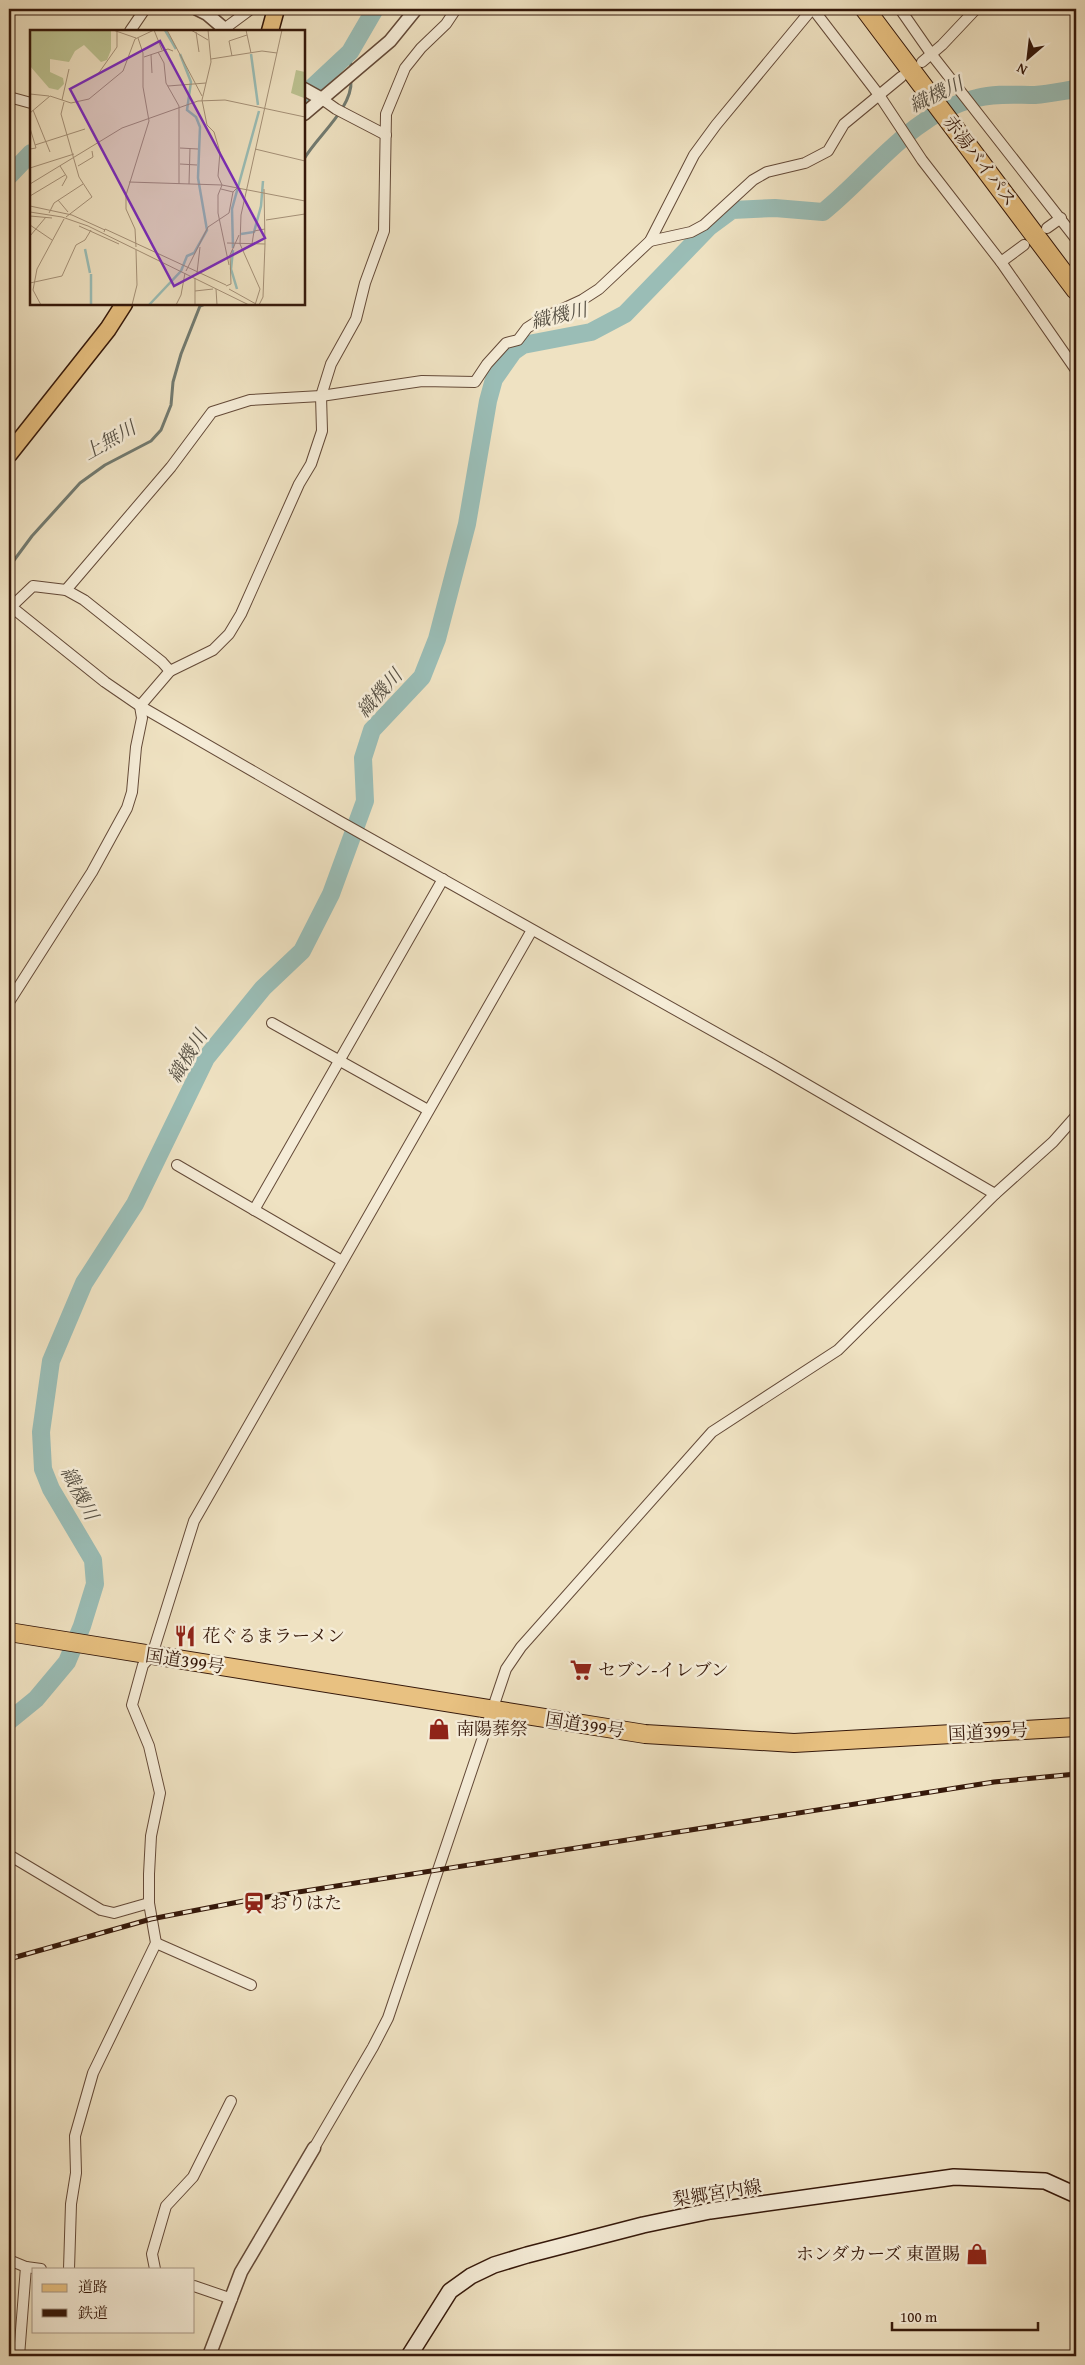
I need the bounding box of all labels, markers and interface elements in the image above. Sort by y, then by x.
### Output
inset map [30,30,305,305]
north arrow [1002,32,1052,82]
text: N [1013,58,1031,81]
water label: 織機川 [904,68,970,119]
street label: 赤湯バイパス [937,110,1024,212]
water label: 織機川 [528,294,592,335]
water label: 上無川 [77,413,142,466]
water label: 織機川 [350,661,410,724]
water label: 織機川 [160,1023,215,1088]
water label: 織機川 [54,1461,107,1526]
place label: 花ぐるまラーメン [202,1622,345,1649]
restaurant icon: 花ぐるまラーメン [172,1623,198,1649]
street label: 国道399号 [143,1641,227,1680]
place label: セブン-イレブン [598,1656,729,1683]
supermarket icon: セブン-イレブン [568,1657,594,1683]
street label: 国道399号 [543,1705,627,1744]
place label: 南陽葬祭 [456,1715,528,1742]
shop icon: 南陽葬祭 [426,1716,452,1742]
street label: 国道399号 [947,1716,1029,1747]
place label: おりはた [270,1889,342,1916]
station icon: おりはた [241,1890,267,1916]
street label: 梨郷宮内線 [670,2172,763,2213]
place label: ホンダカーズ 東置賜 [796,2240,960,2267]
shop icon: ホンダカーズ 東置賜 [964,2241,990,2267]
legend [32,2268,195,2332]
text: 道路 [78,2276,108,2297]
scale bar [892,2300,1039,2332]
text: 鉄道 [78,2302,108,2323]
text: 100 m [900,2306,938,2327]

